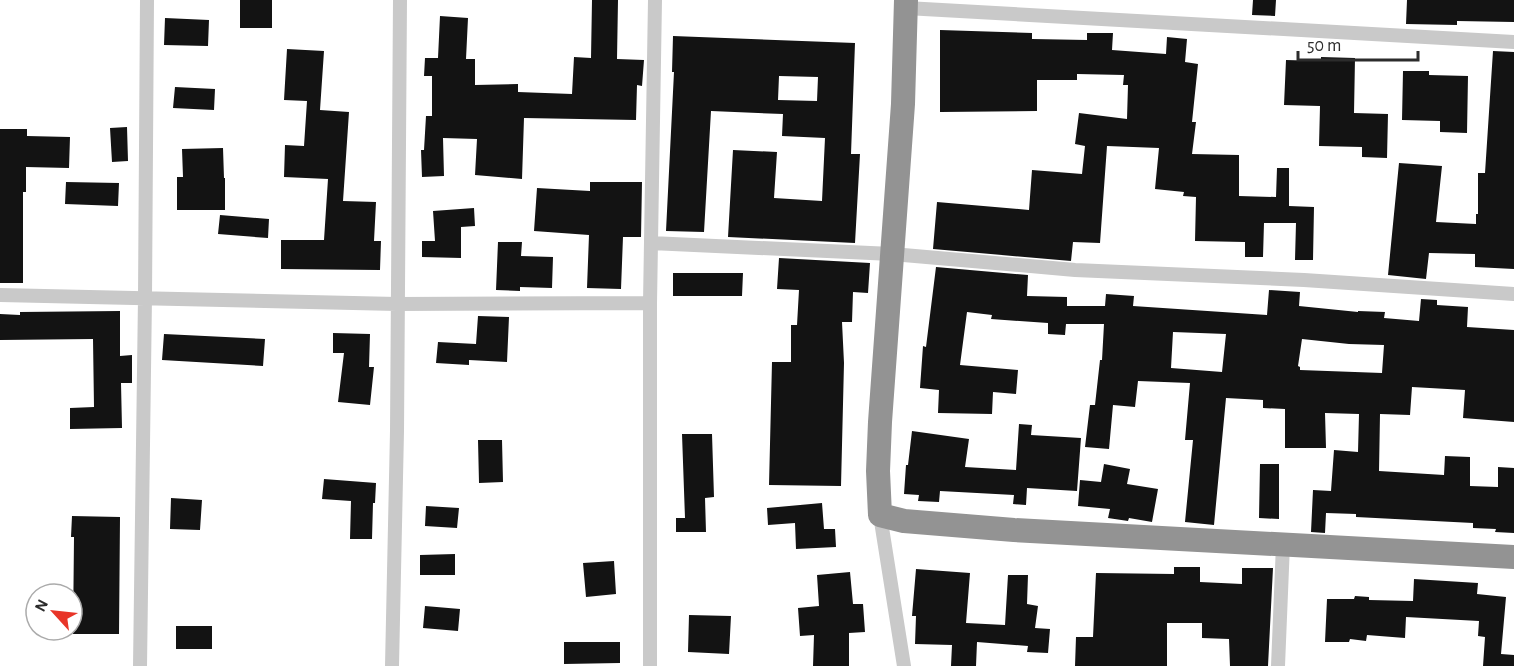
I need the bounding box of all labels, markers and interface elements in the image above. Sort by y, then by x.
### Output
scale bar [1298,24,1418,62]
text: 50 m [1307,37,1341,55]
north arrow [24,582,84,642]
text: N [32,597,51,614]

